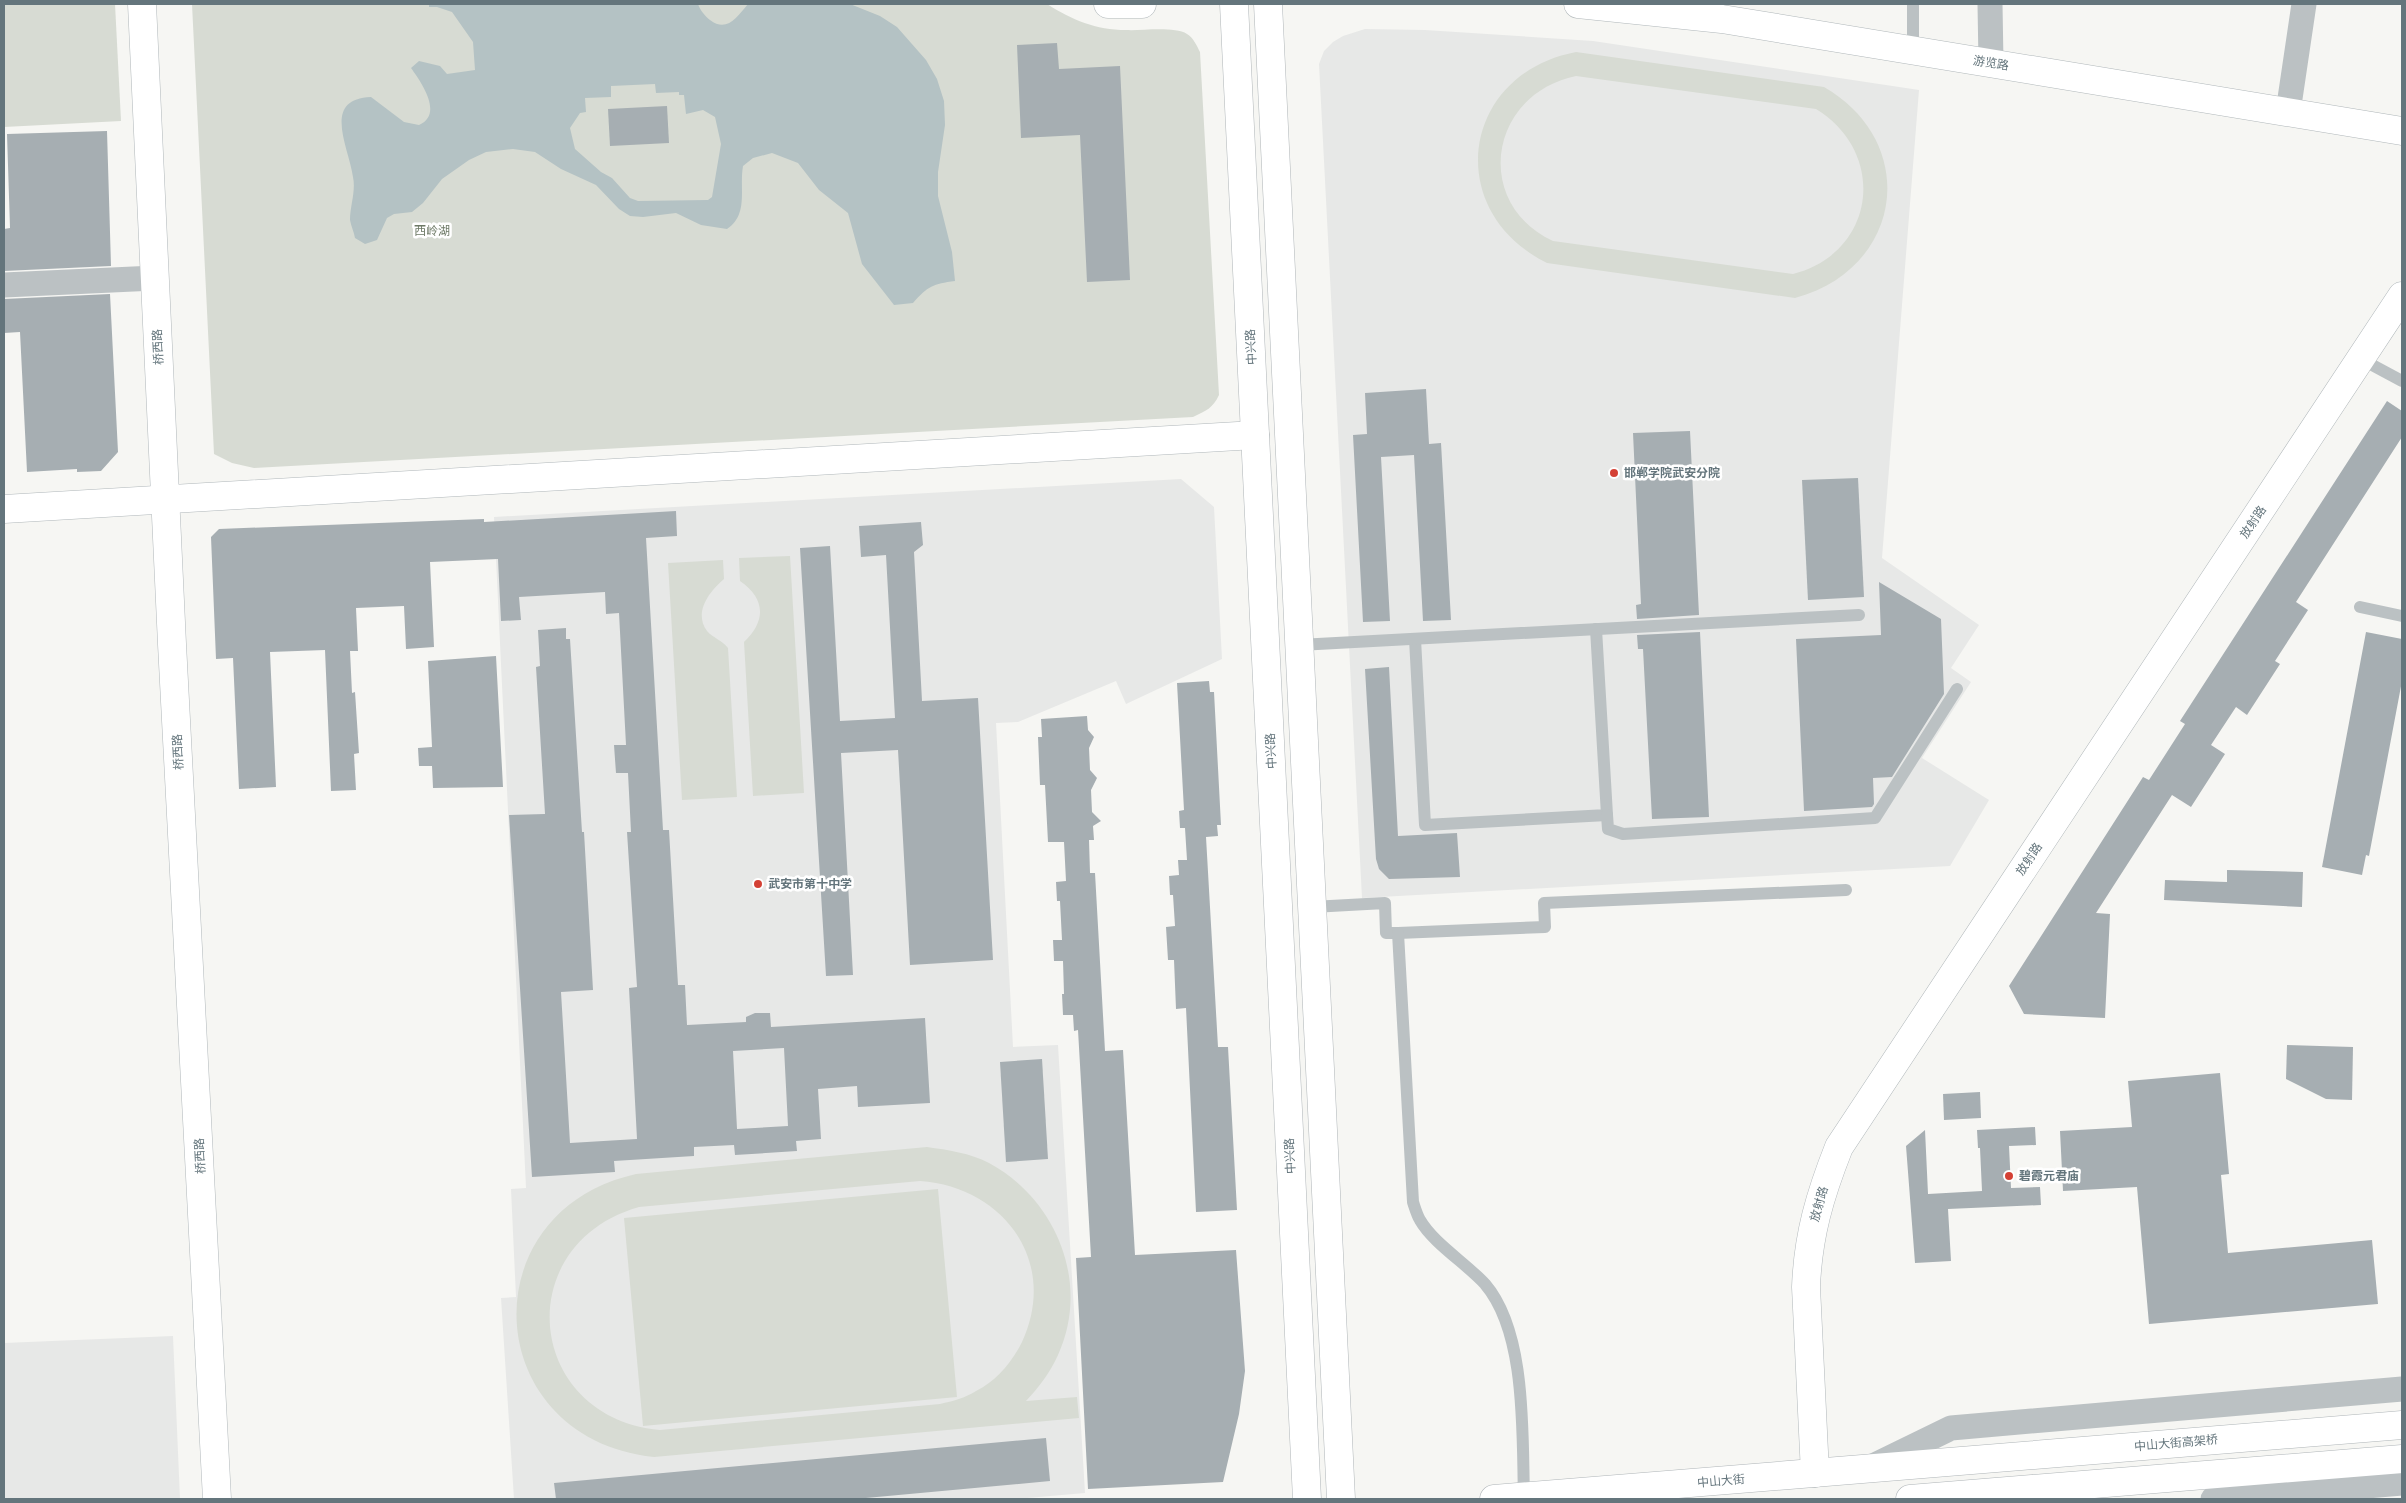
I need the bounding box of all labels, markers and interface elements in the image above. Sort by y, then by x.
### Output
street label: 游览路 [1972,53,2010,73]
park label: 西岭湖 [414,224,450,238]
street label: 桥西路 [150,329,166,365]
street label: 中兴路 [1243,329,1259,365]
place label: 邯郸学院武安分院 [1624,466,1720,480]
marker: 邯郸学院武安分院 [1608,467,1620,479]
street label: 放射路 [2237,503,2269,541]
street label: 中兴路 [1263,733,1279,769]
street label: 桥西路 [170,734,186,770]
street label: 放射路 [2013,840,2045,878]
place label: 武安市第十中学 [768,877,852,891]
marker: 武安市第十中学 [752,878,764,890]
street label: 桥西路 [192,1138,208,1174]
street label: 中兴路 [1282,1138,1298,1174]
place label: 碧霞元君庙 [2019,1169,2079,1183]
marker: 碧霞元君庙 [2003,1170,2015,1182]
street label: 放射路 [1807,1185,1831,1223]
street label: 中山大街高架桥 [2134,1432,2218,1454]
street label: 中山大街 [1696,1472,1746,1490]

